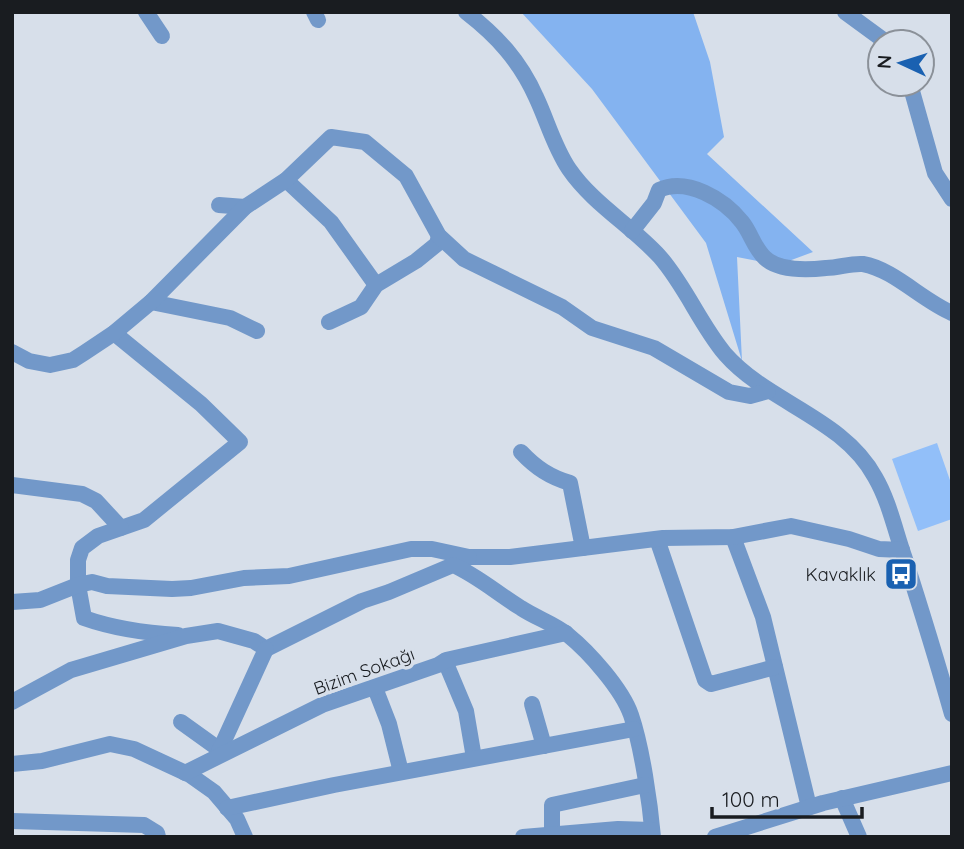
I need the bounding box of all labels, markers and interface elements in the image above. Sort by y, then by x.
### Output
north arrow [866,28,936,98]
text: N [872,54,896,70]
bus stop icon: Kavaklık [882,555,920,593]
place label: Kavaklık [806,563,876,586]
street label: Bizim Sokağı [310,642,418,700]
scale bar [712,776,862,820]
text: 100 m [722,786,780,812]

